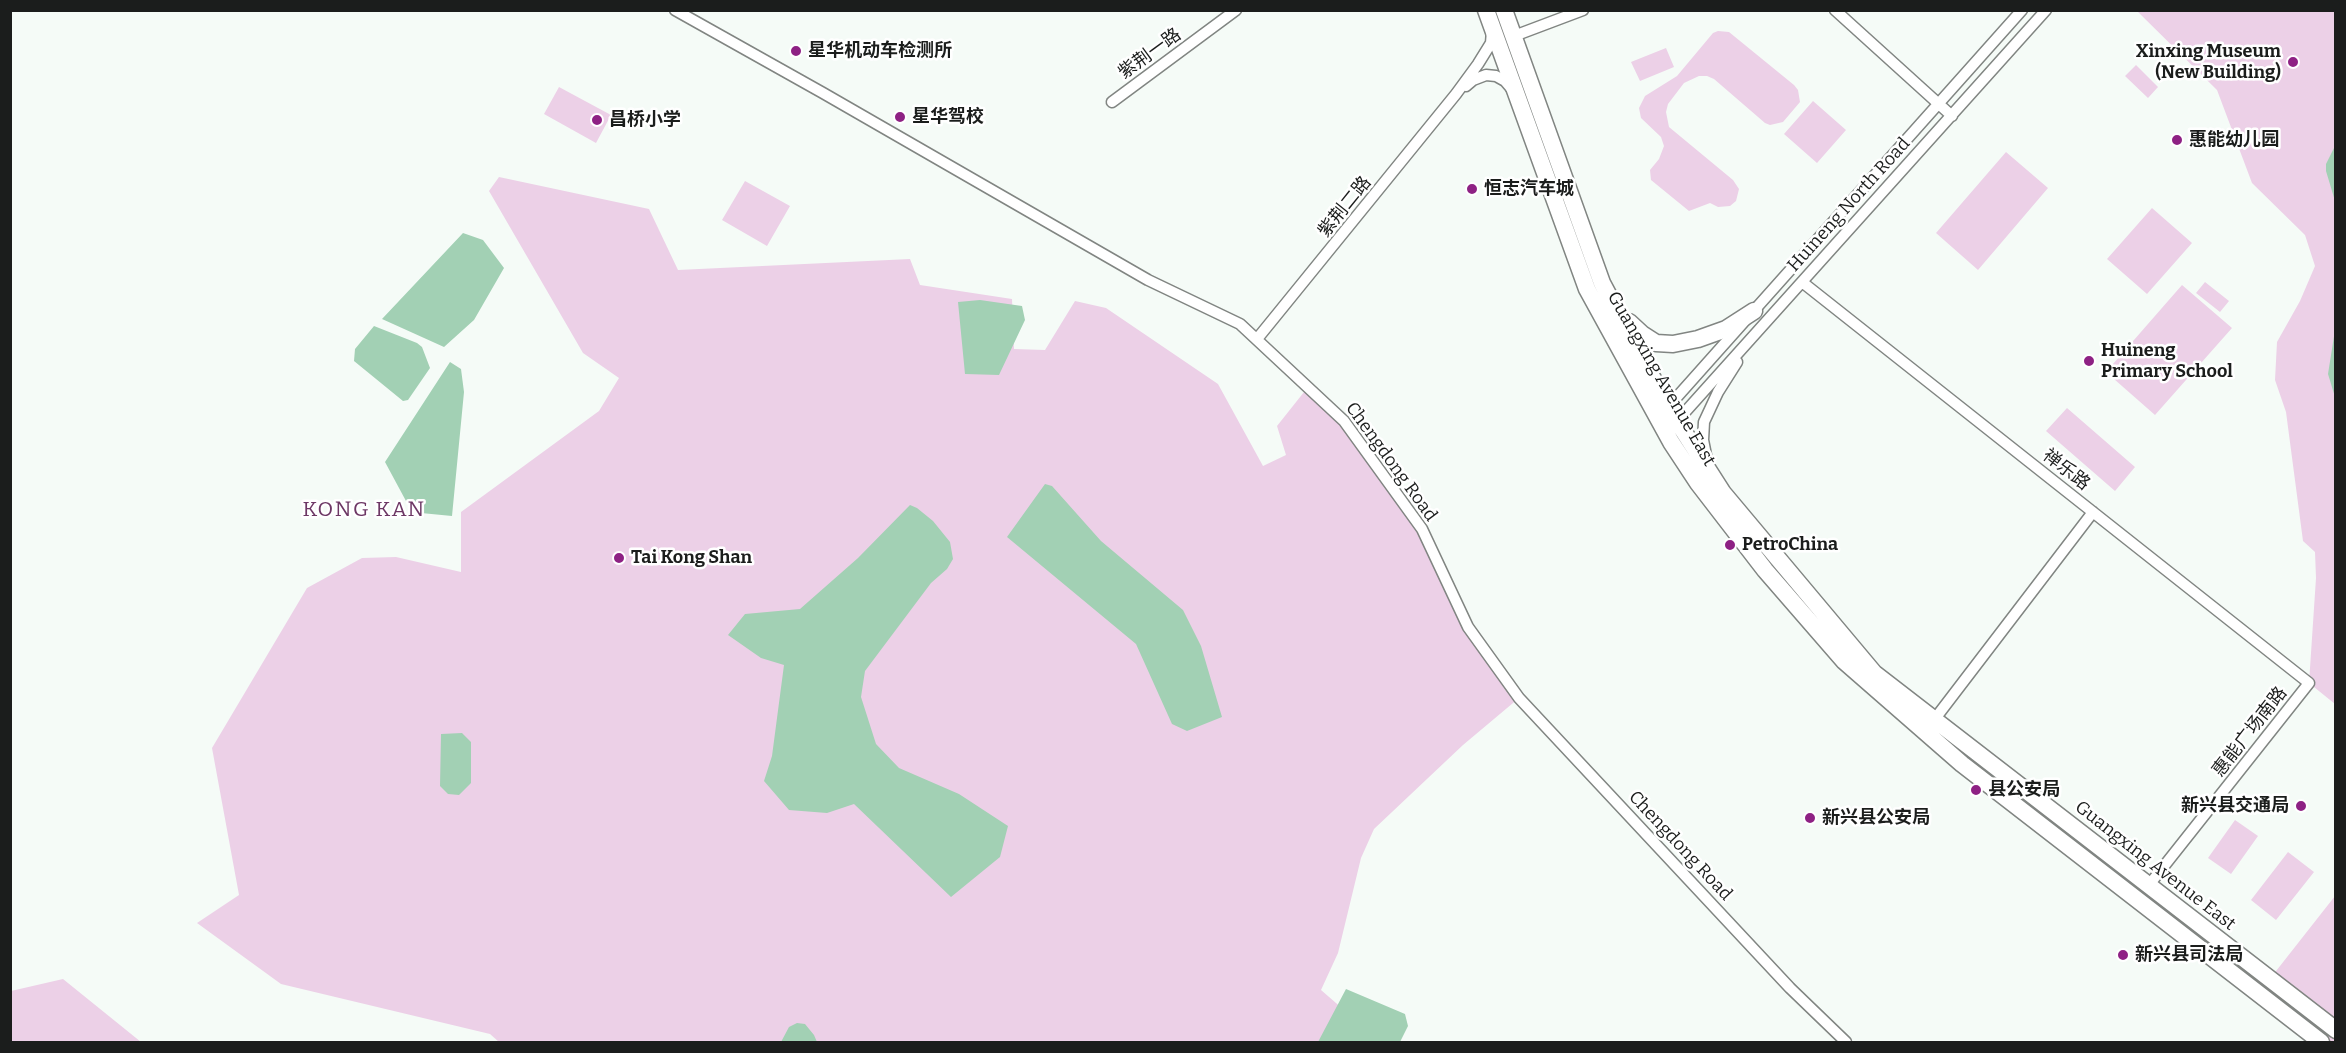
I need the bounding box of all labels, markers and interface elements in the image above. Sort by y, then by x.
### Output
street label: 紫荆一路 [1115,24,1185,84]
place label: 星华机动车检测所 [808,40,952,62]
place label: Xinxing Museum (New Building) [2136,41,2281,84]
marker: 星华机动车检测所 [789,44,803,58]
marker: Xinxing Museum (New Building) [2286,55,2300,69]
place label: 星华驾校 [912,106,984,128]
place label: 昌桥小学 [609,109,681,131]
marker: 星华驾校 [893,110,907,124]
marker: 昌桥小学 [590,113,604,127]
place label: 惠能幼儿园 [2189,129,2279,151]
marker: 惠能幼儿园 [2170,133,2184,147]
street label: Huineng North Road [1783,134,1915,276]
street label: 紫荆二路 [1314,172,1376,242]
place label: 恒志汽车城 [1484,178,1574,200]
marker: 恒志汽车城 [1465,182,1479,196]
street label: Guangxing Avenue East [1602,288,1720,470]
place label: Huineng Primary School [2101,340,2233,382]
marker: Huineng Primary School [2082,354,2096,368]
street label: Chengdong Road [1341,398,1441,526]
street label: 禅乐路 [2038,445,2094,495]
district label: KONG KAN [302,497,426,523]
place label: PetroChina [1742,534,1838,556]
marker: PetroChina [1723,538,1737,552]
place label: Tai Kong Shan [631,547,752,569]
marker: Tai Kong Shan [612,551,626,565]
street label: 惠能广场南路 [2208,683,2292,781]
place label: 县公安局 [1988,779,2060,801]
marker: 县公安局 [1969,783,1983,797]
street label: Chengdong Road [1624,787,1736,905]
place label: 新兴县交通局 [2181,795,2289,817]
street label: Guangxing Avenue East [2070,797,2240,935]
marker: 新兴县交通局 [2294,799,2308,813]
place label: 新兴县公安局 [1822,807,1930,829]
marker: 新兴县公安局 [1803,811,1817,825]
place label: 新兴县司法局 [2135,944,2243,966]
marker: 新兴县司法局 [2116,948,2130,962]

